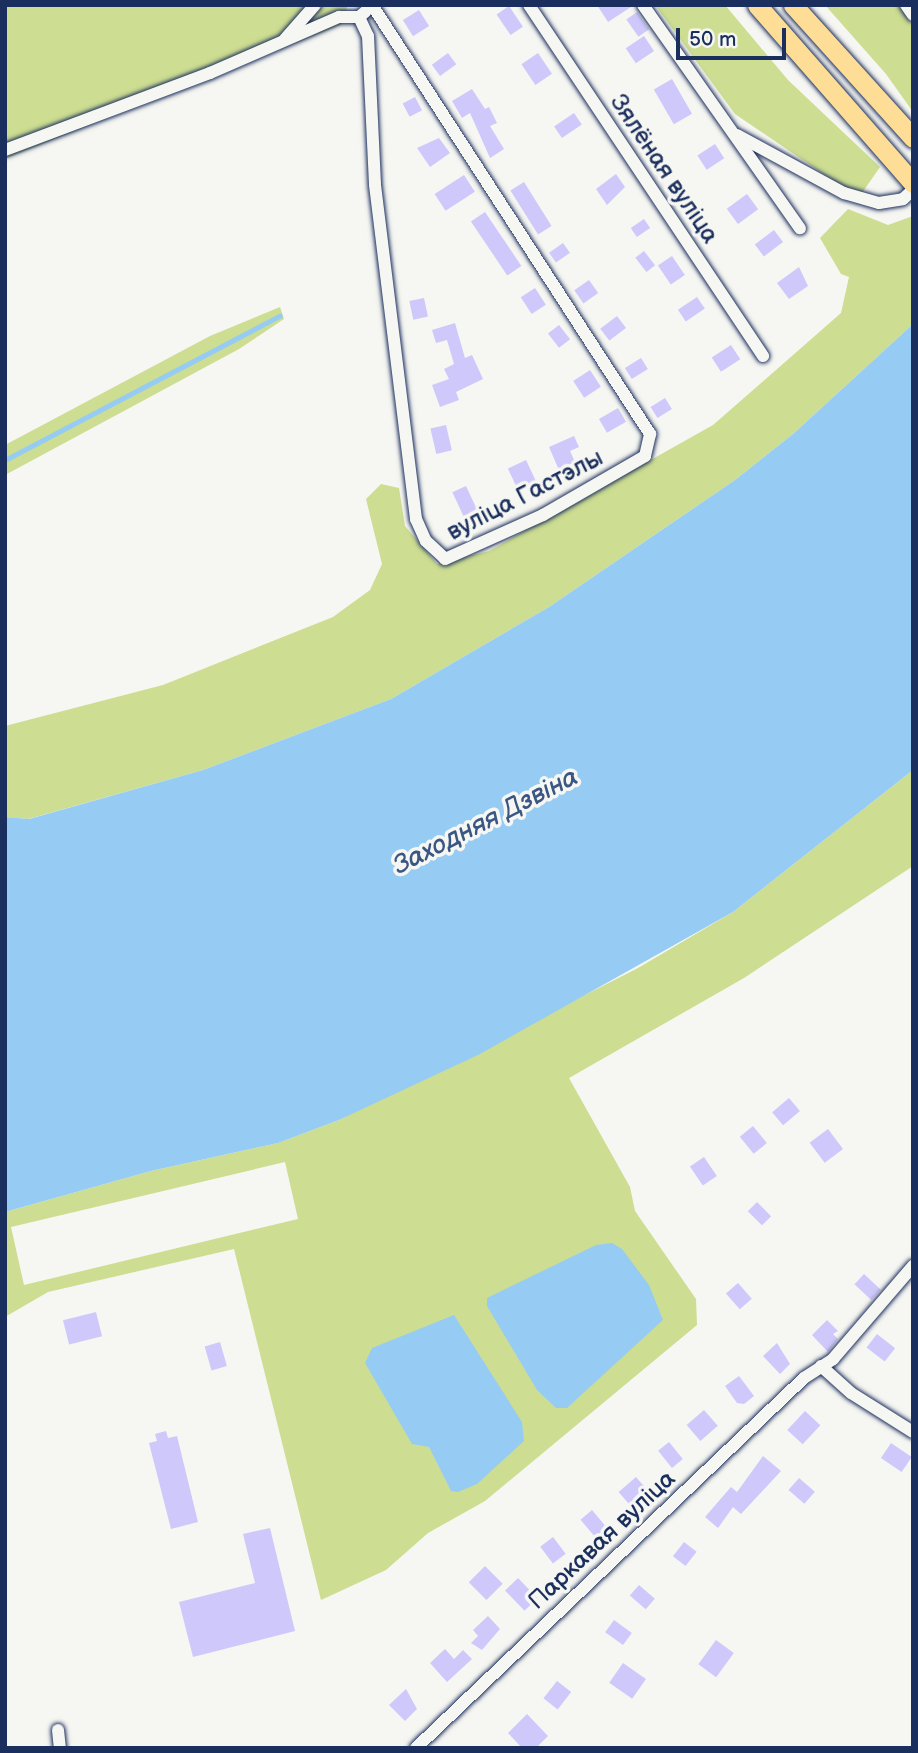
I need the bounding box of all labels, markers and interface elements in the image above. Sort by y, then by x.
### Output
scale bar [680,14,790,58]
text: 50 m [689,27,736,52]
street label: Зялёная вуліца [604,89,724,249]
street label: вуліца Гастэлы [442,443,608,547]
water label: Заходняя Дзвіна [388,762,584,882]
street label: Паркавая вуліца [523,1465,681,1615]

